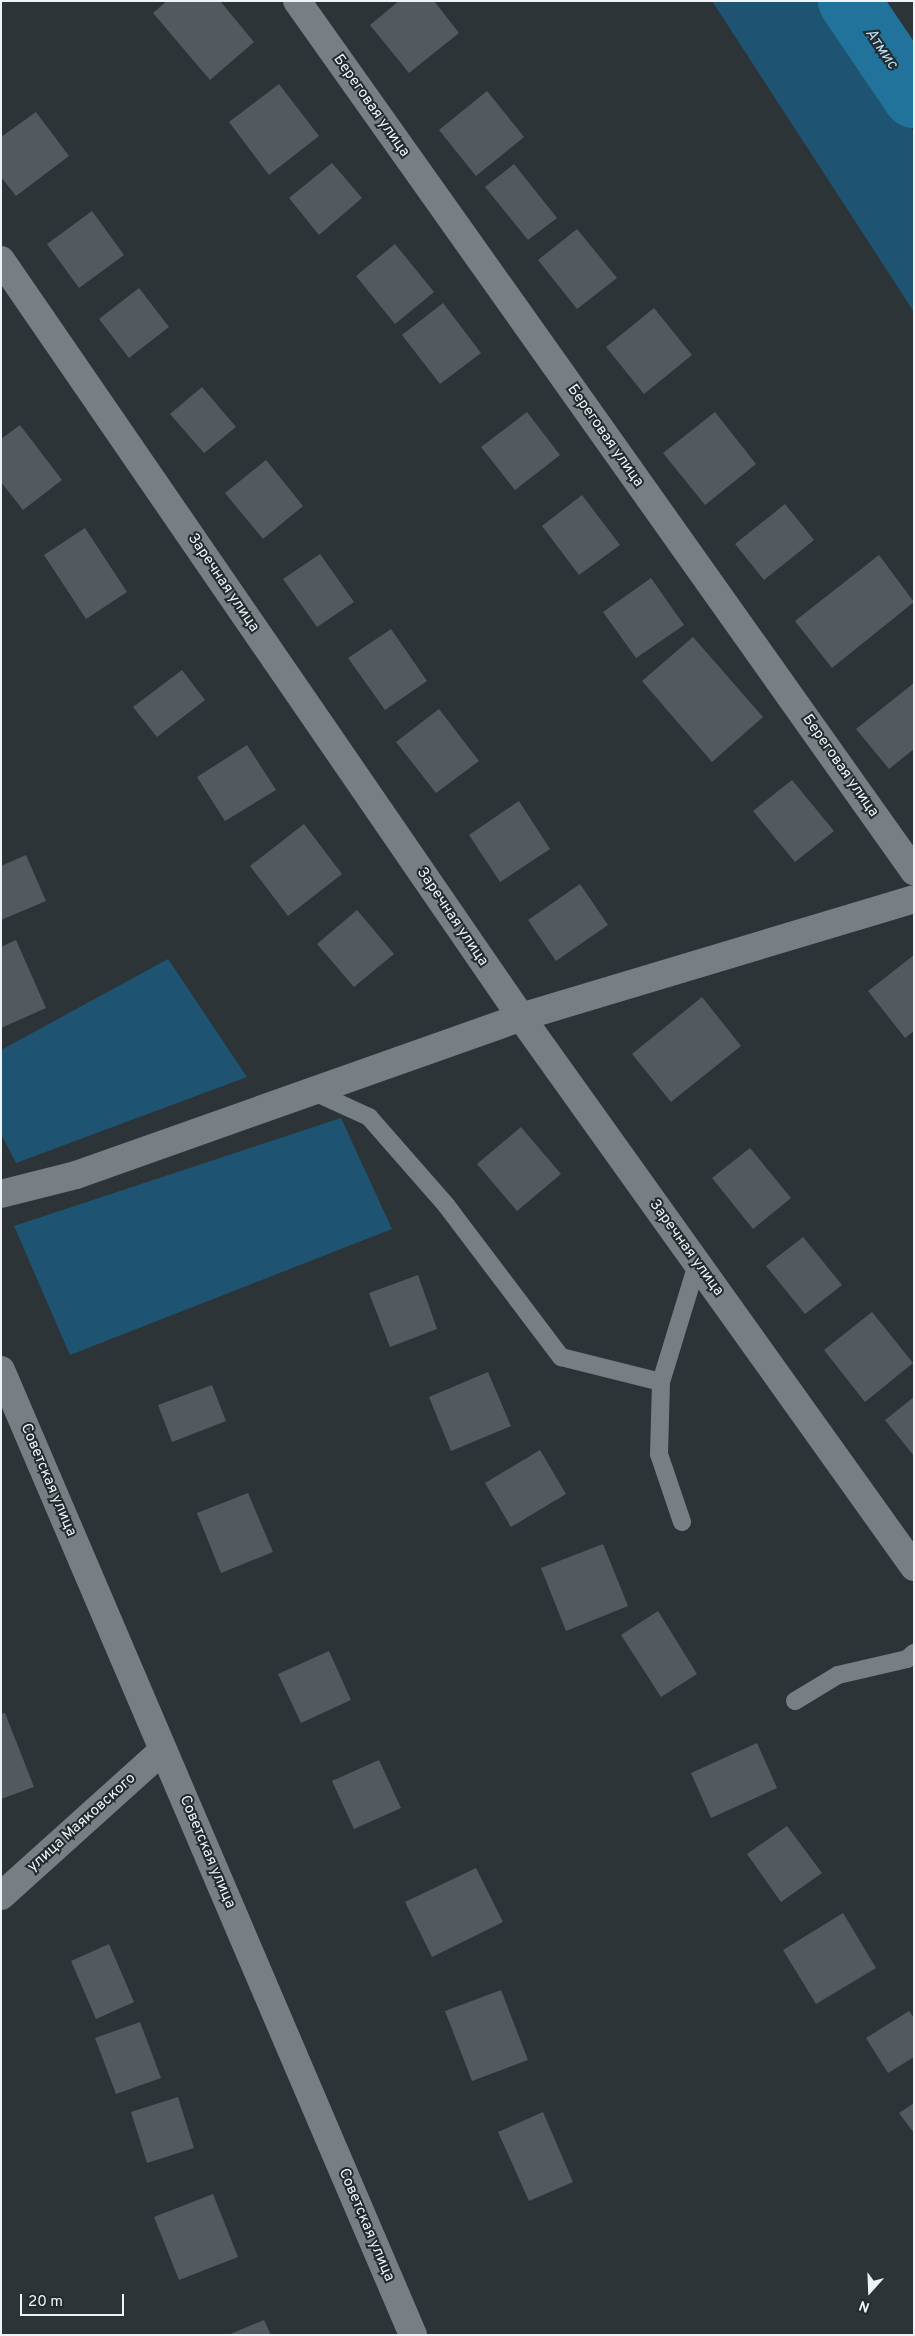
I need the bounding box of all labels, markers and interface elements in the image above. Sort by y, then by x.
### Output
water label: Атмис [860,25,902,73]
street label: Береговая улица [329,51,413,161]
street label: Береговая улица [563,381,647,491]
street label: Заречная улица [183,530,263,636]
street label: Береговая улица [798,711,882,821]
street label: Заречная улица [412,864,492,970]
street label: Заречная улица [645,1196,727,1300]
street label: Советская улица [16,1421,80,1539]
street label: улица Маяковского [24,1770,140,1876]
street label: Советская улица [175,1793,239,1911]
street label: Советская улица [334,2166,398,2284]
north arrow [845,2266,895,2316]
scale bar [22,2284,126,2316]
text: 20 m [28,2293,63,2312]
text: N [857,2296,872,2315]

